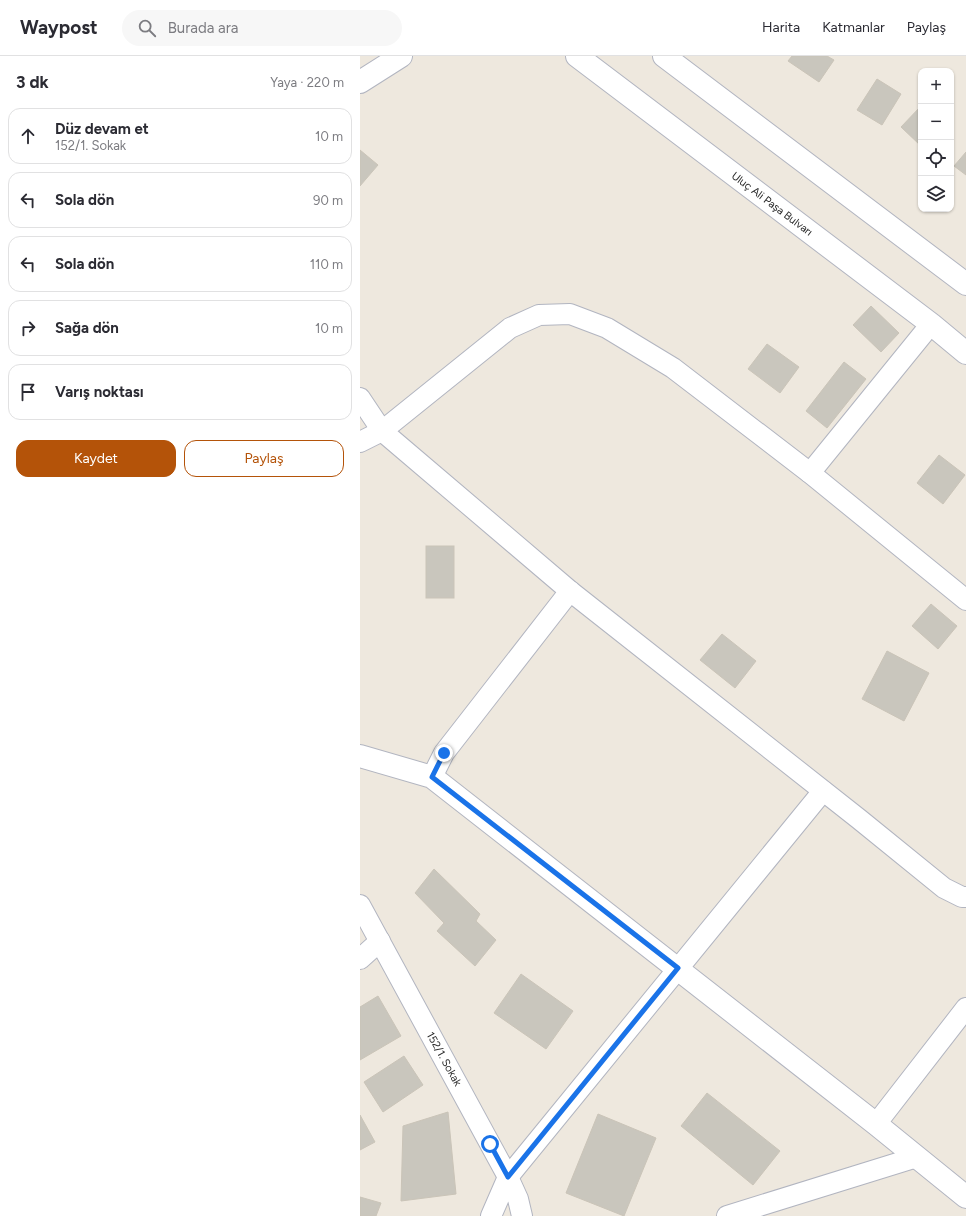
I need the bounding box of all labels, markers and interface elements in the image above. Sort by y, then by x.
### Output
search box [122,10,402,46]
text: Waypost [20,16,98,39]
icon: search [136,17,158,39]
text: Burada ara [168,19,238,37]
text: Harita [762,19,800,36]
text: Katmanlar [822,19,885,36]
text: Paylaş [907,19,946,36]
map controls [918,68,954,212]
button: + [918,68,954,104]
text: 3 dk [16,72,49,92]
text: Yaya · 220 m [270,75,344,90]
button: − [918,104,954,140]
text: Düz devam et [55,120,149,138]
icon: ahead [17,125,39,147]
text: 10 m [315,129,343,144]
text: 152/1. Sokak [55,138,126,153]
button: locate [918,140,954,176]
street label: Uluç Ali Paşa Bulvarı [729,169,815,239]
button: layers [918,176,954,212]
icon: left [17,189,39,211]
text: Sola dön [55,191,114,209]
text: 90 m [313,193,343,208]
icon: left [17,253,39,275]
text: Sola dön [55,255,114,273]
text: 110 m [310,257,343,272]
icon: right [17,317,39,339]
text: Sağa dön [55,319,119,337]
text: 10 m [315,321,343,336]
icon: arrive [17,381,39,403]
text: Varış noktası [55,383,144,401]
button: Kaydet [16,440,176,477]
button: Paylaş [184,440,344,477]
route end [435,744,453,762]
street label: 152/1. Sokak [424,1030,465,1089]
route start [481,1135,499,1153]

